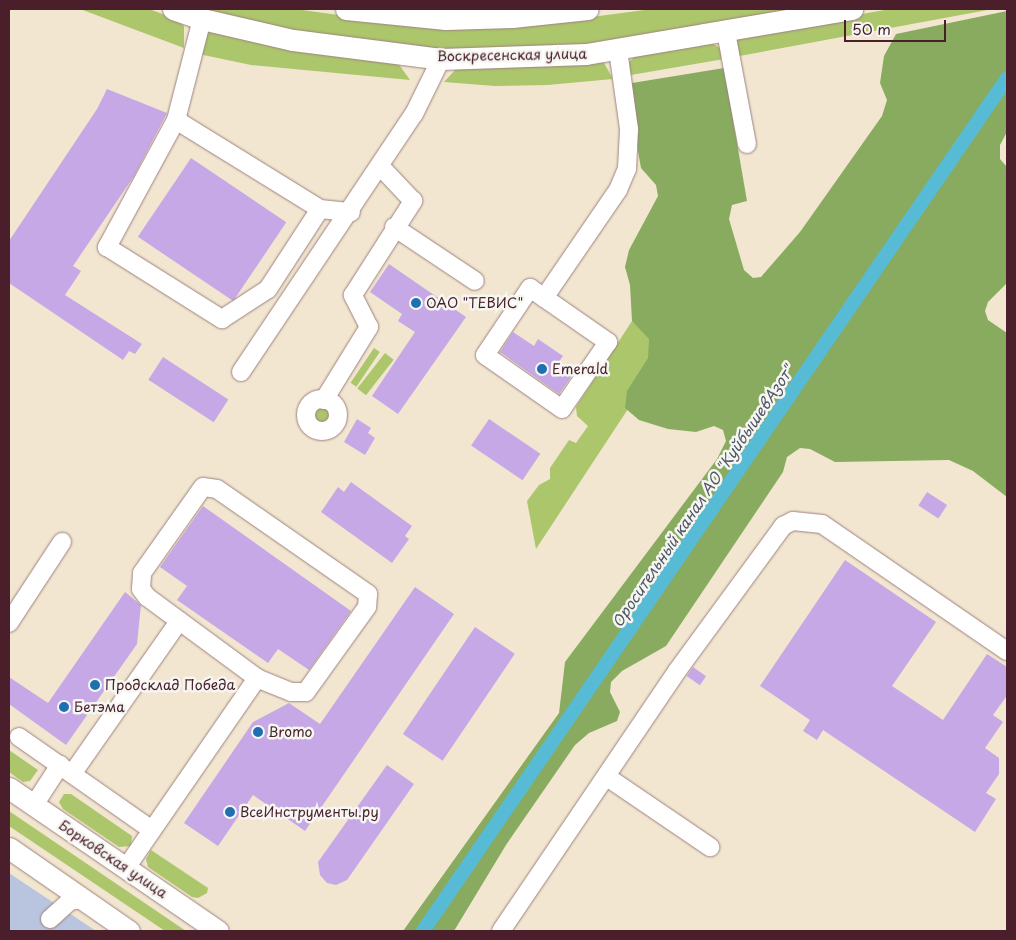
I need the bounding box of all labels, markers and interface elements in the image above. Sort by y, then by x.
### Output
scale bar [846,10,948,42]
text: 50 m [852,17,891,40]
street label: Воскресенская улица [436,45,588,65]
place label: ОАО "ТЕВИС" [426,295,524,311]
marker: ОАО "ТЕВИС" [410,297,422,309]
place label: Emerald [552,361,608,377]
water label: Оросительный канал АО "КуйбышевАзот" [607,361,797,631]
marker: Emerald [536,363,548,375]
place label: Продсклад Победа [105,677,235,693]
marker: Продсклад Победа [89,679,101,691]
place label: Бетэма [74,699,125,715]
marker: Бетэма [58,701,70,713]
place label: Bromo [268,724,312,740]
marker: Bromo [252,726,264,738]
place label: ВсеИнструменты.ру [240,804,379,820]
marker: ВсеИнструменты.ру [224,806,236,818]
street label: Борковская улица [55,816,171,902]

